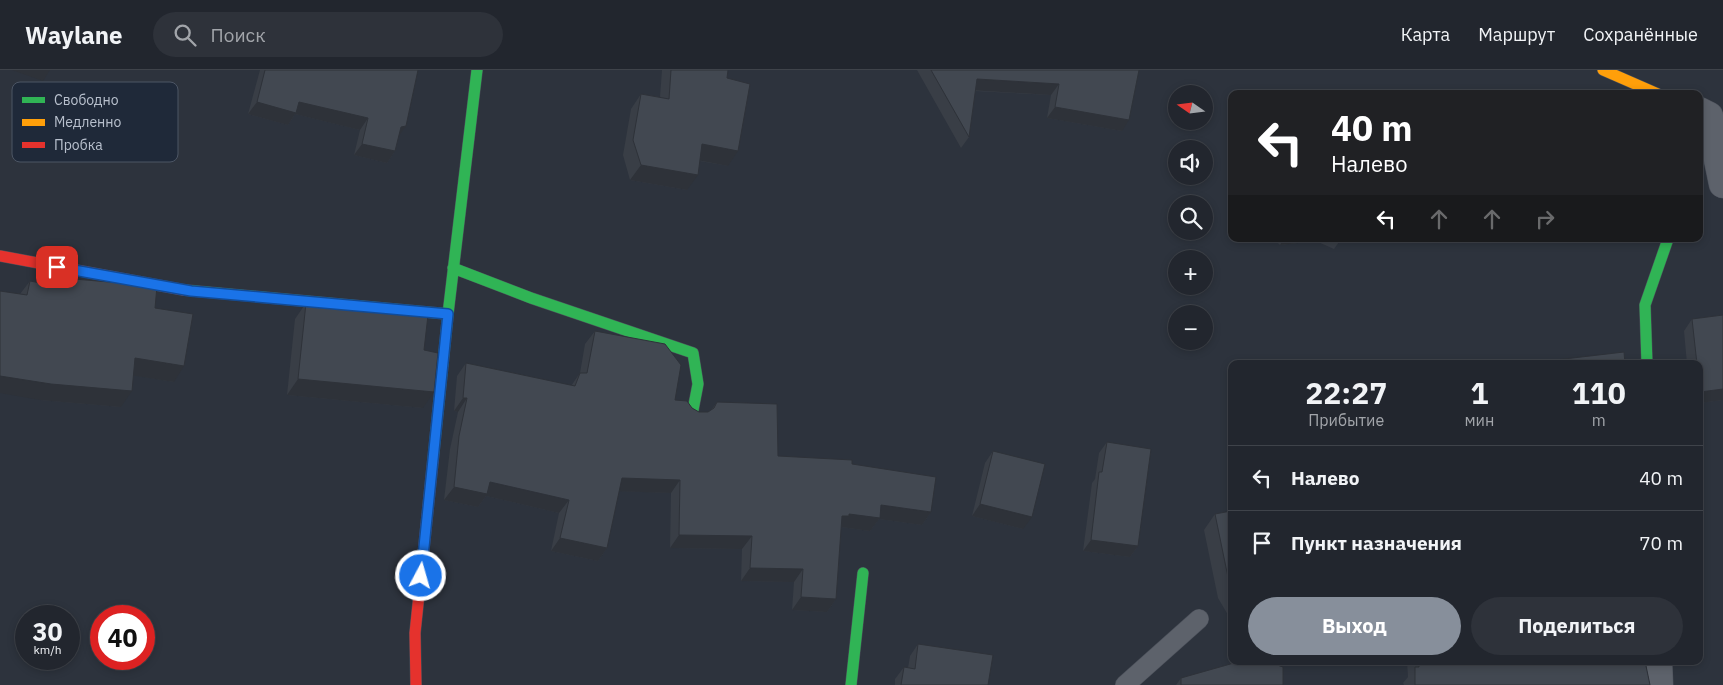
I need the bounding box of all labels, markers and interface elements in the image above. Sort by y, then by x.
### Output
search box [153,12,503,57]
text: Waylane [25,19,123,51]
icon: search [171,21,199,49]
text: Поиск [211,23,266,47]
text: Карта [1401,23,1450,46]
text: Маршрут [1478,23,1555,46]
text: Сохранённые [1583,23,1698,46]
legend [12,82,178,162]
north arrow [1168,85,1212,130]
map controls [1168,85,1213,350]
text: Свободно [54,91,119,109]
text: 40 m [1331,105,1413,151]
icon: left [1248,110,1313,175]
text: Медленно [54,113,122,131]
text: Пробка [54,136,103,154]
button: sound [1168,140,1213,185]
text: Налево [1331,149,1408,178]
button: search [1168,195,1213,240]
icon: left [1372,205,1400,233]
icon: ahead [1425,205,1453,233]
icon: ahead [1478,205,1506,233]
icon: right [1531,205,1559,233]
pin [36,246,78,288]
button: + [1168,250,1213,295]
icon: arrive [43,253,71,281]
button: − [1168,305,1213,350]
text: 22:27 [1305,373,1387,412]
text: 1 [1470,373,1488,412]
text: 110 [1572,373,1626,412]
text: Прибытие [1308,410,1384,430]
text: мин [1464,410,1494,430]
text: m [1592,410,1606,430]
icon: left [1248,464,1276,492]
text: Налево [1291,466,1360,490]
text: 40 m [1639,466,1683,490]
icon: arrive [1248,529,1276,557]
text: Пункт назначения [1291,531,1462,555]
text: 70 m [1639,531,1683,555]
position arrow [394,549,446,601]
button: Выход [1248,597,1461,655]
button: Поделиться [1471,597,1683,655]
speed limit sign: 40 [90,605,155,670]
text: 30 [32,615,63,648]
text: km/h [33,642,62,657]

